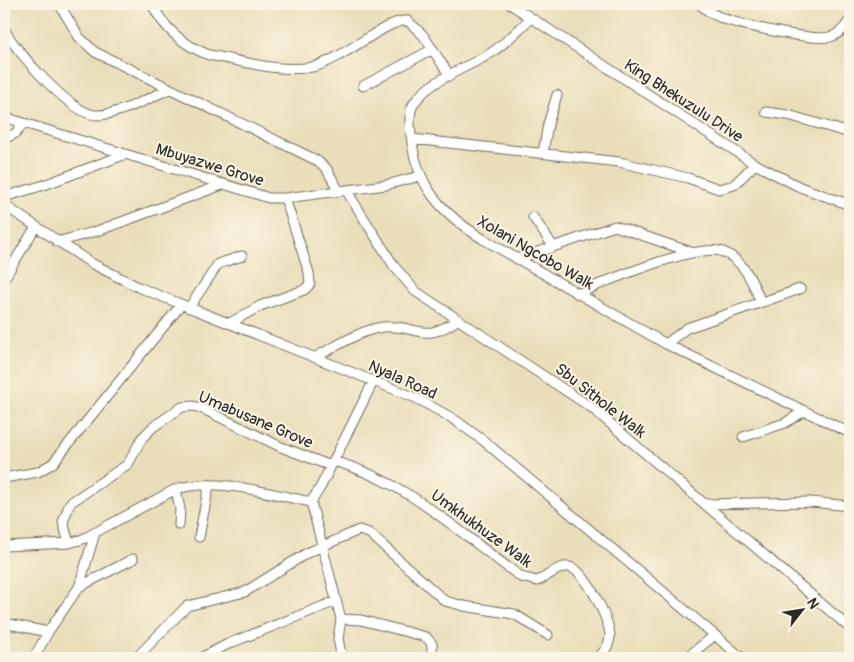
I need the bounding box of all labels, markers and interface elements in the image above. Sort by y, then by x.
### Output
street label: King Bhekuzulu Drive [620,55,747,147]
street label: Mbuyazwe Grove [153,139,266,191]
street label: Xolani Ngcobo Walk [474,211,597,294]
street label: Nyala Road [365,356,440,404]
street label: Sbu Sithole Walk [551,359,650,443]
street label: Umabusane Grove [195,387,316,453]
street label: Umkhukhuze Walk [427,485,536,573]
north arrow [776,584,826,634]
text: N [803,595,822,612]

